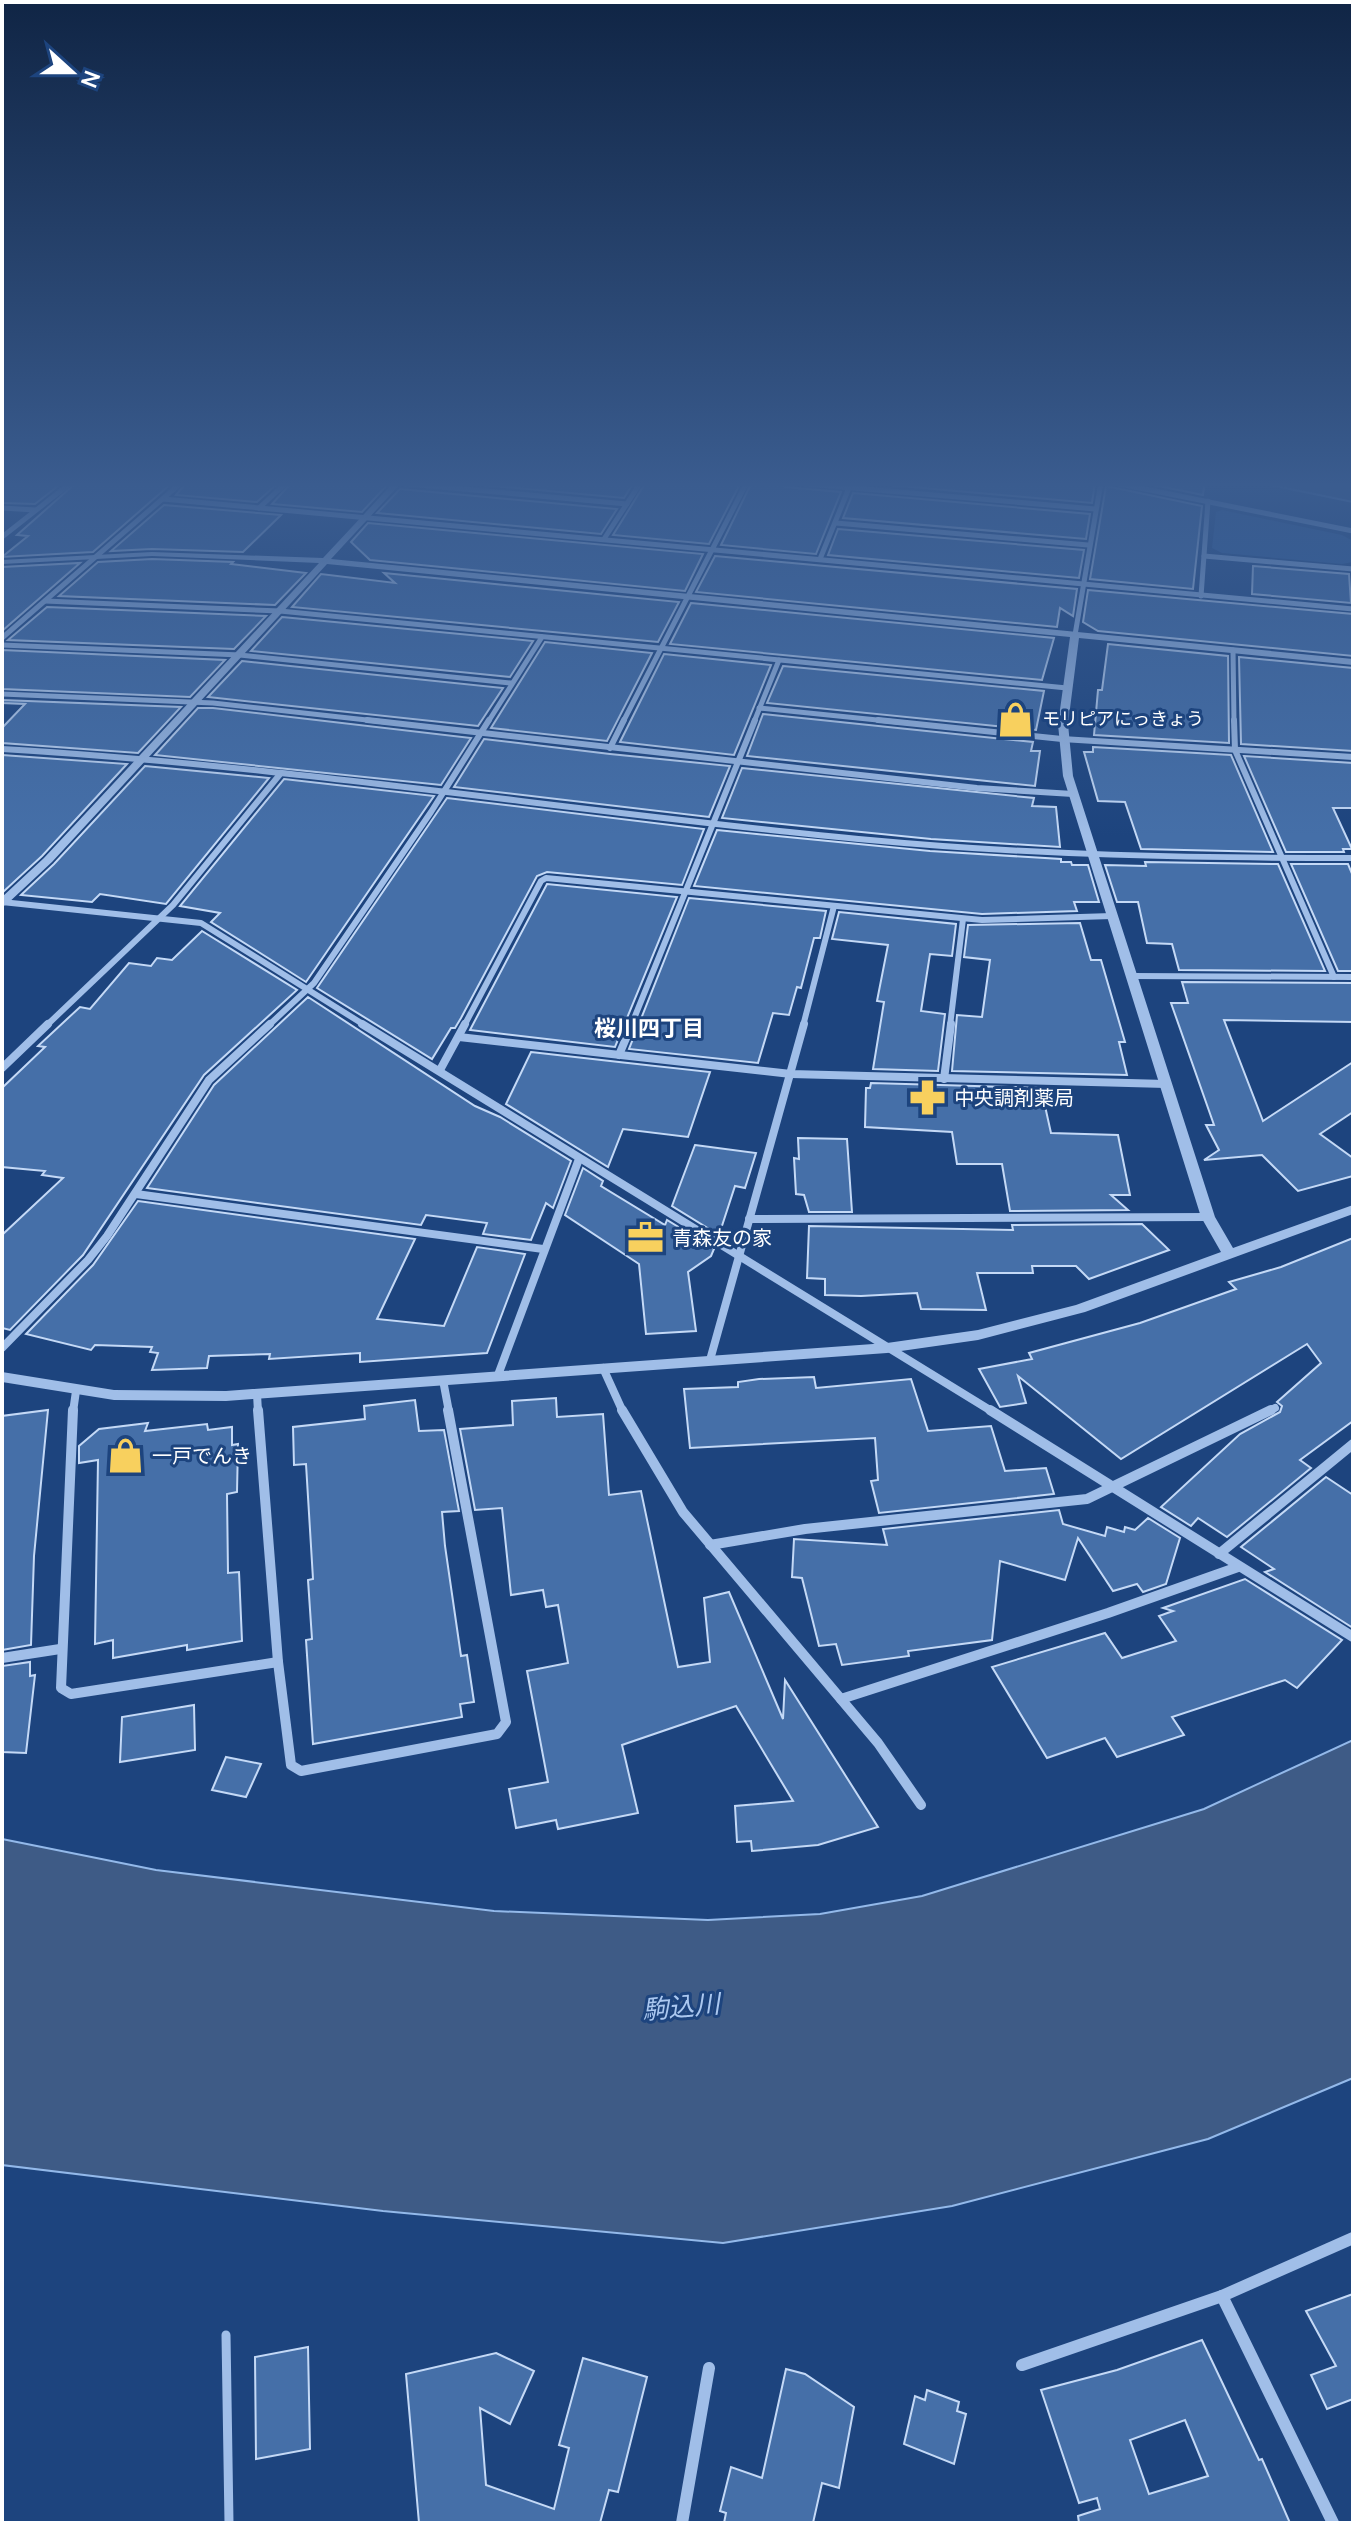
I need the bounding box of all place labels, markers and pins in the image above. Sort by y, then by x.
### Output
shop icon: モリピアにっきょう [997,700,1035,738]
place label: モリピアにっきょう [1042,706,1204,730]
pharmacy icon: 中央調剤薬局 [909,1079,947,1117]
place label: 中央調剤薬局 [954,1084,1074,1111]
office icon: 青森友の家 [627,1219,665,1257]
place label: 青森友の家 [672,1224,772,1251]
shop icon: 一戸でんき [107,1437,145,1475]
place label: 一戸でんき [152,1442,252,1469]

